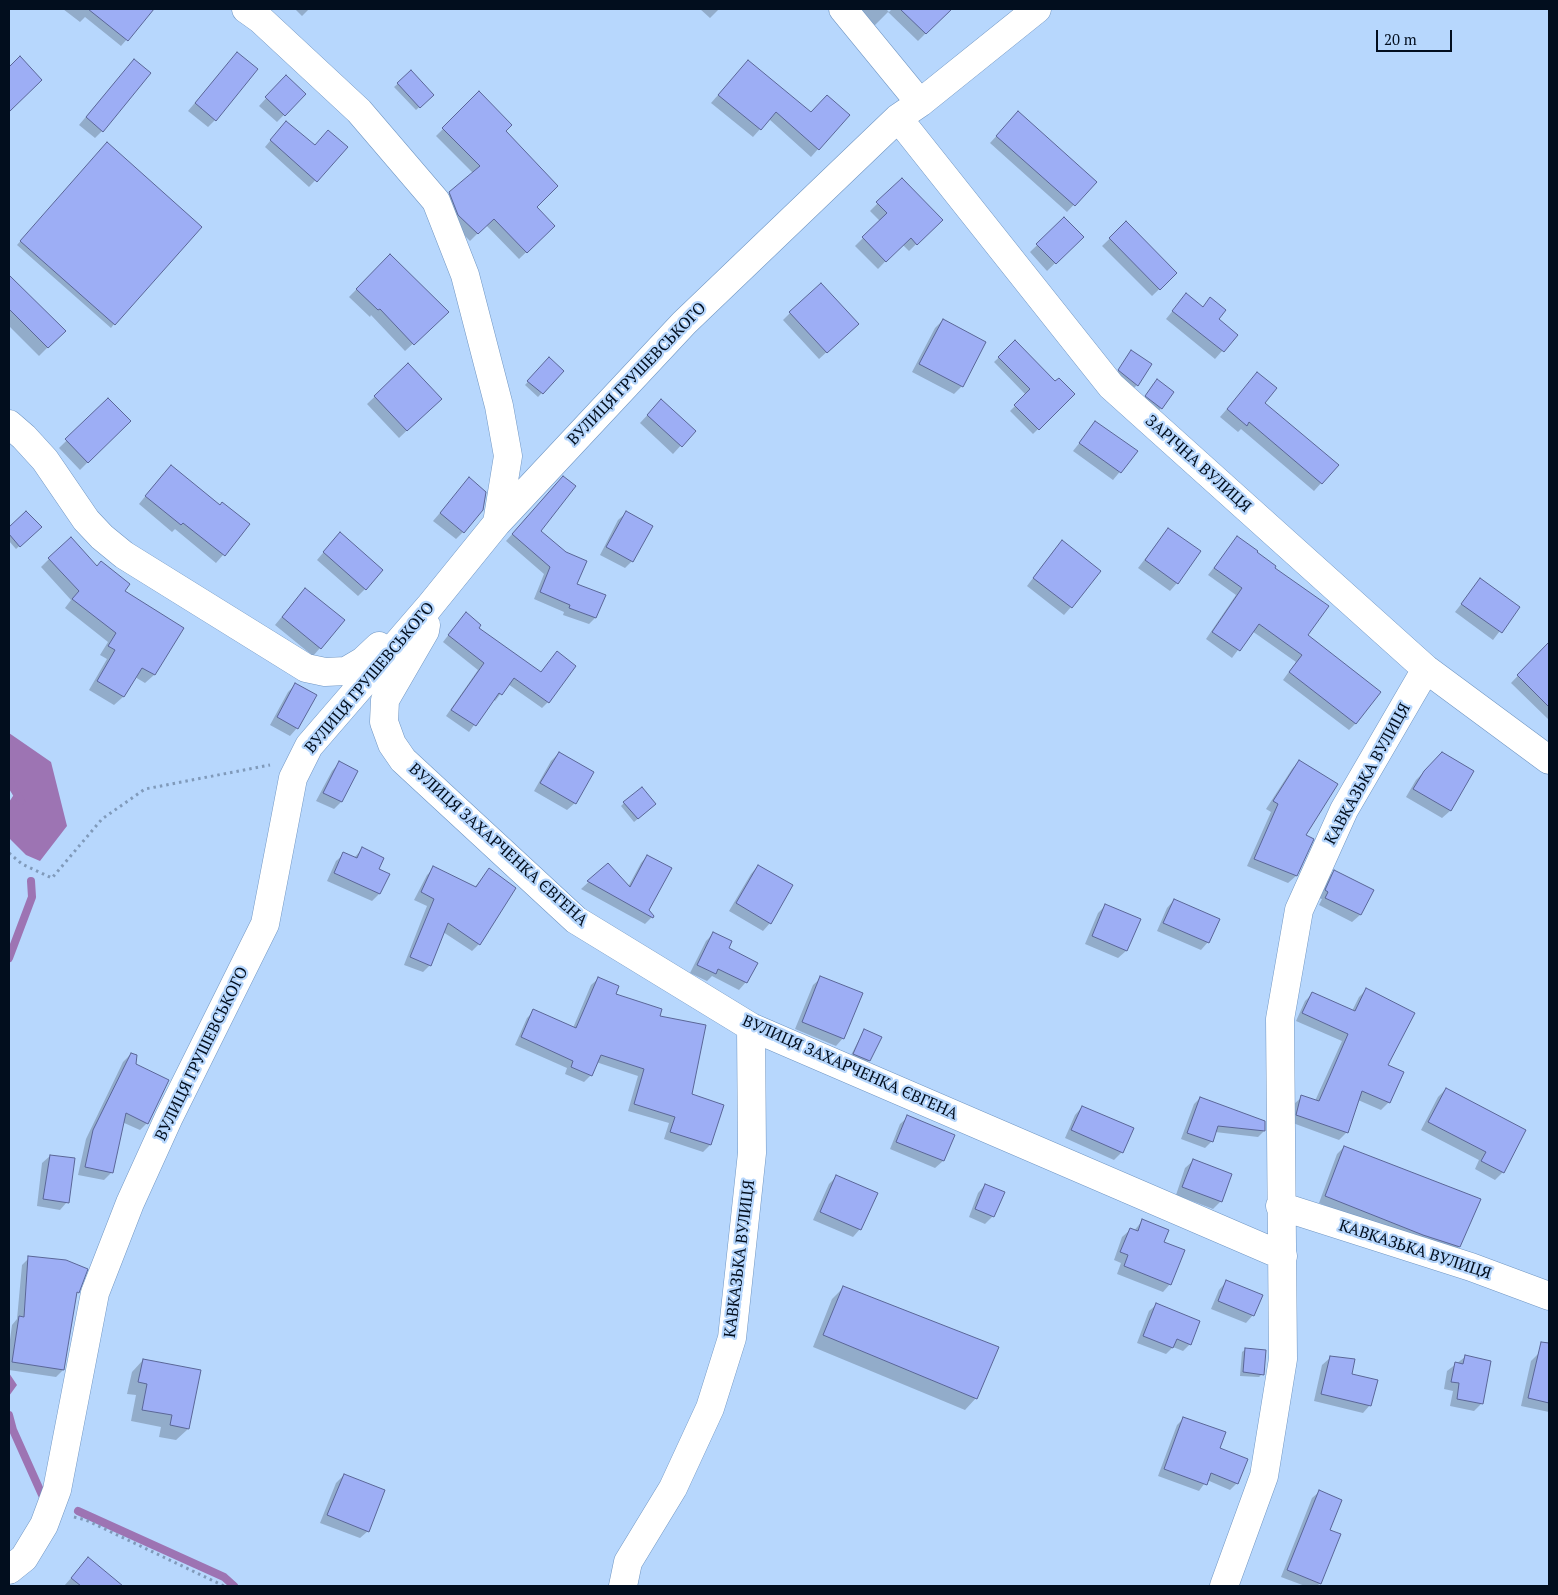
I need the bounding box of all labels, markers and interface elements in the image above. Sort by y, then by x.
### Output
scale bar [1378,20,1454,52]
text: 20 m [1384,29,1417,49]
street label: ВУЛИЦЯ ГРУШЕВСЬКОГО [564,299,710,449]
street label: ЗАРІЧНА ВУЛИЦЯ [1141,412,1255,516]
street label: ВУЛИЦЯ ГРУШЕВСЬКОГО [301,599,439,757]
street label: КАВКАЗЬКА ВУЛИЦЯ [1321,700,1415,848]
street label: ВУЛИЦЯ ЗАХАРЧЕНКА ЄВГЕНА [405,760,591,930]
street label: ВУЛИЦЯ ГРУШЕВСЬКОГО [151,964,253,1144]
street label: ВУЛИЦЯ ЗАХАРЧЕНКА ЄВГЕНА [739,1012,961,1124]
street label: КАВКАЗЬКА ВУЛИЦЯ [721,1179,759,1339]
street label: КАВКАЗЬКА ВУЛИЦЯ [1337,1216,1493,1284]

